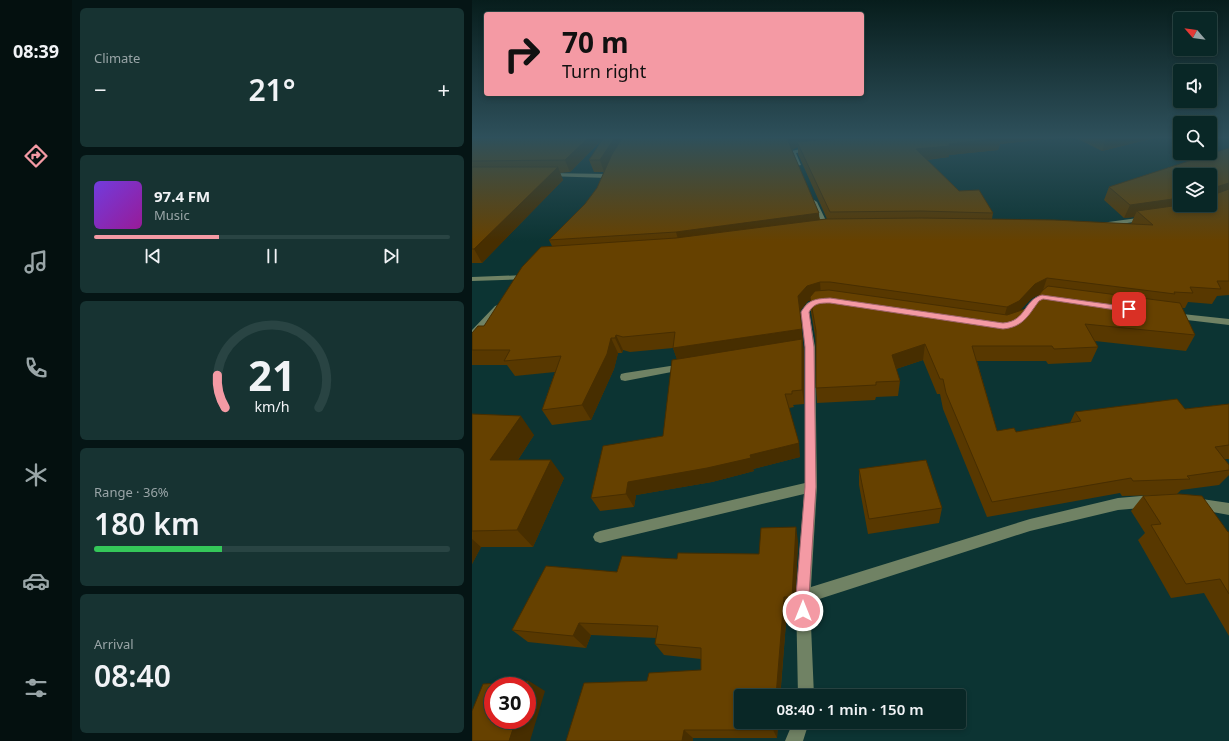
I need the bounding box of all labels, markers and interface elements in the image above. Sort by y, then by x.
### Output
north arrow [1173,12,1217,56]
map controls [1173,12,1217,212]
text: 70 m [562,23,629,61]
icon: right [496,28,548,80]
text: 08:39 [13,39,59,63]
text: Climate [94,49,140,67]
text: Turn right [562,59,646,83]
button: sound [1173,64,1217,108]
text: 21° [248,69,296,110]
text: − [94,74,107,104]
text: + [437,74,450,104]
button: search [1173,116,1217,160]
icon: directions [22,142,50,170]
button: layers [1173,168,1217,212]
text: 97.4 FM [154,186,210,206]
text: Music [154,206,190,224]
icon: previous [142,245,164,267]
icon: pause [261,245,283,267]
icon: next [380,245,402,267]
icon: music [22,248,50,276]
pin [1112,292,1146,326]
icon: arrive [1118,298,1140,320]
text: 21 [248,347,296,403]
icon: phone [22,354,50,382]
text: km/h [254,397,290,416]
icon: climate [22,461,50,489]
text: Range · 36% [94,483,169,501]
text: 180 km [94,503,200,544]
icon: car [22,567,50,595]
position arrow [782,590,824,632]
text: Arrival [94,635,134,653]
text: 08:40 [94,655,171,696]
icon: filters [22,674,50,702]
speed limit sign: 30 [484,677,536,729]
text: 08:40 · 1 min · 150 m [776,699,924,719]

